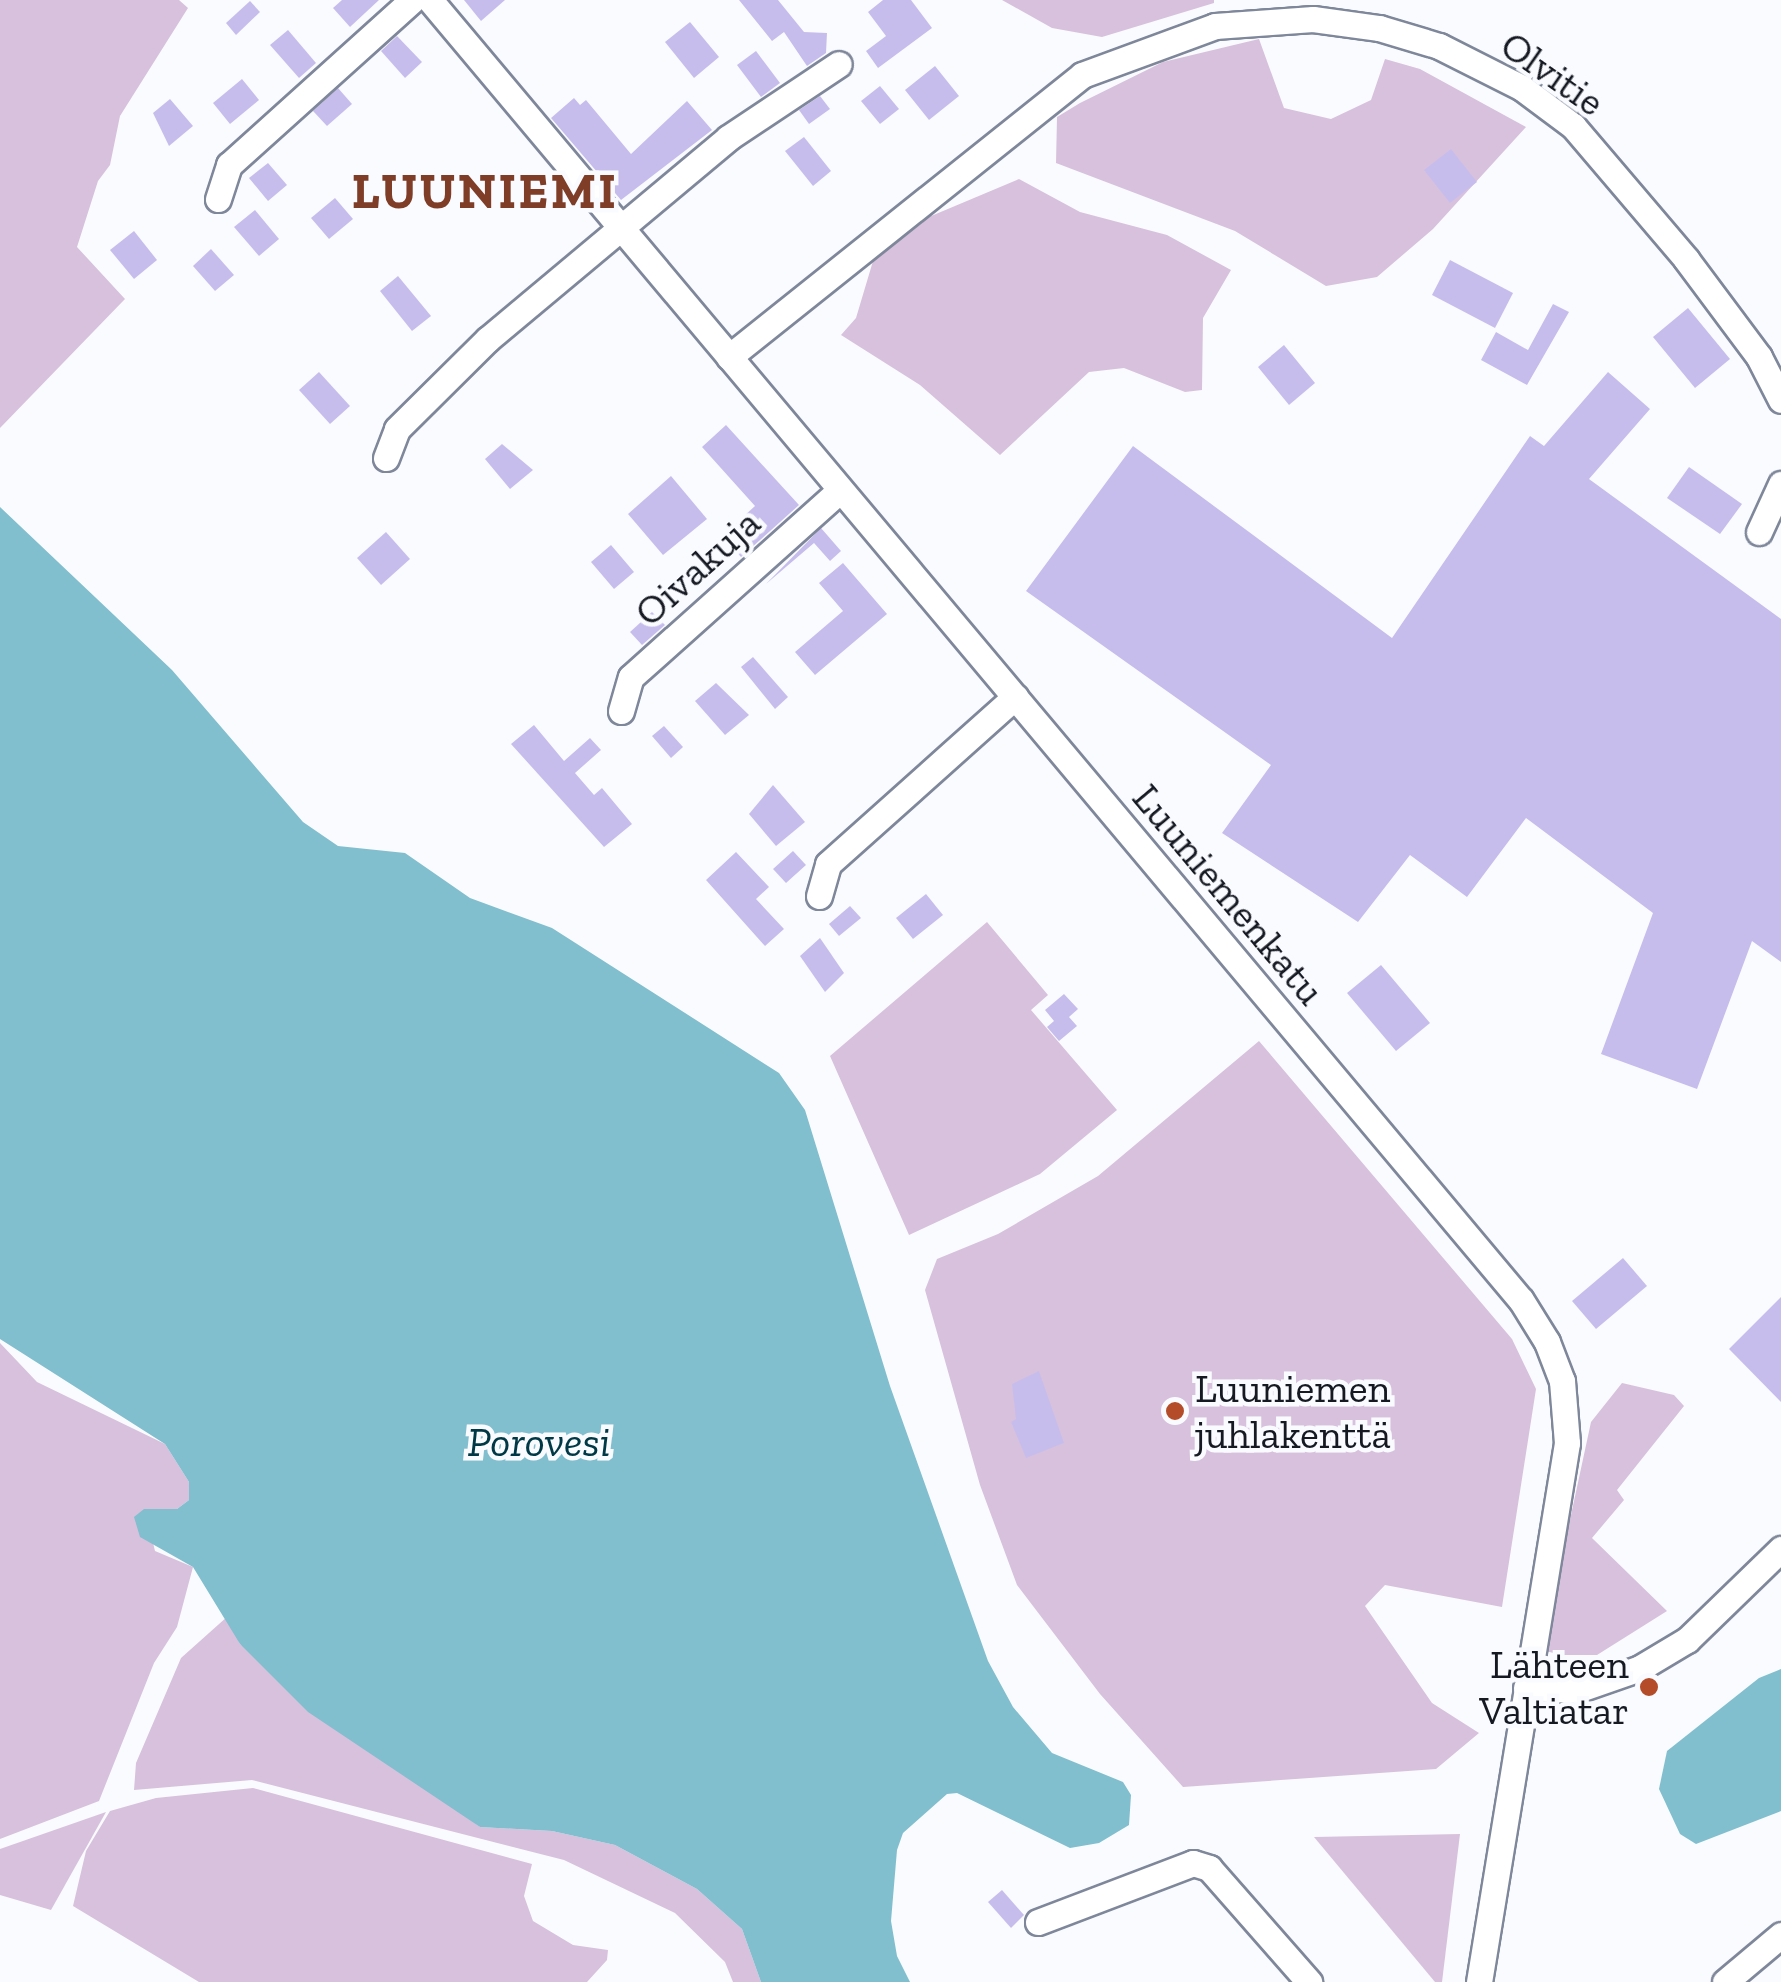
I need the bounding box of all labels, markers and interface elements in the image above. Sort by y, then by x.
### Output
street label: Olvitie [1492,20,1614,126]
district label: LUUNIEMI [352,162,618,222]
street label: Oivakuja [624,498,770,636]
street label: Luuniemenkatu [1123,774,1335,1014]
place label: Luuniemen juhlakenttä [1195,1364,1391,1458]
marker: Luuniemen juhlakenttä [1164,1400,1186,1422]
water label: Porovesi [467,1417,611,1467]
place label: Lähteen Valtiatar [1479,1640,1629,1734]
marker: Lähteen Valtiatar [1638,1676,1660,1698]

